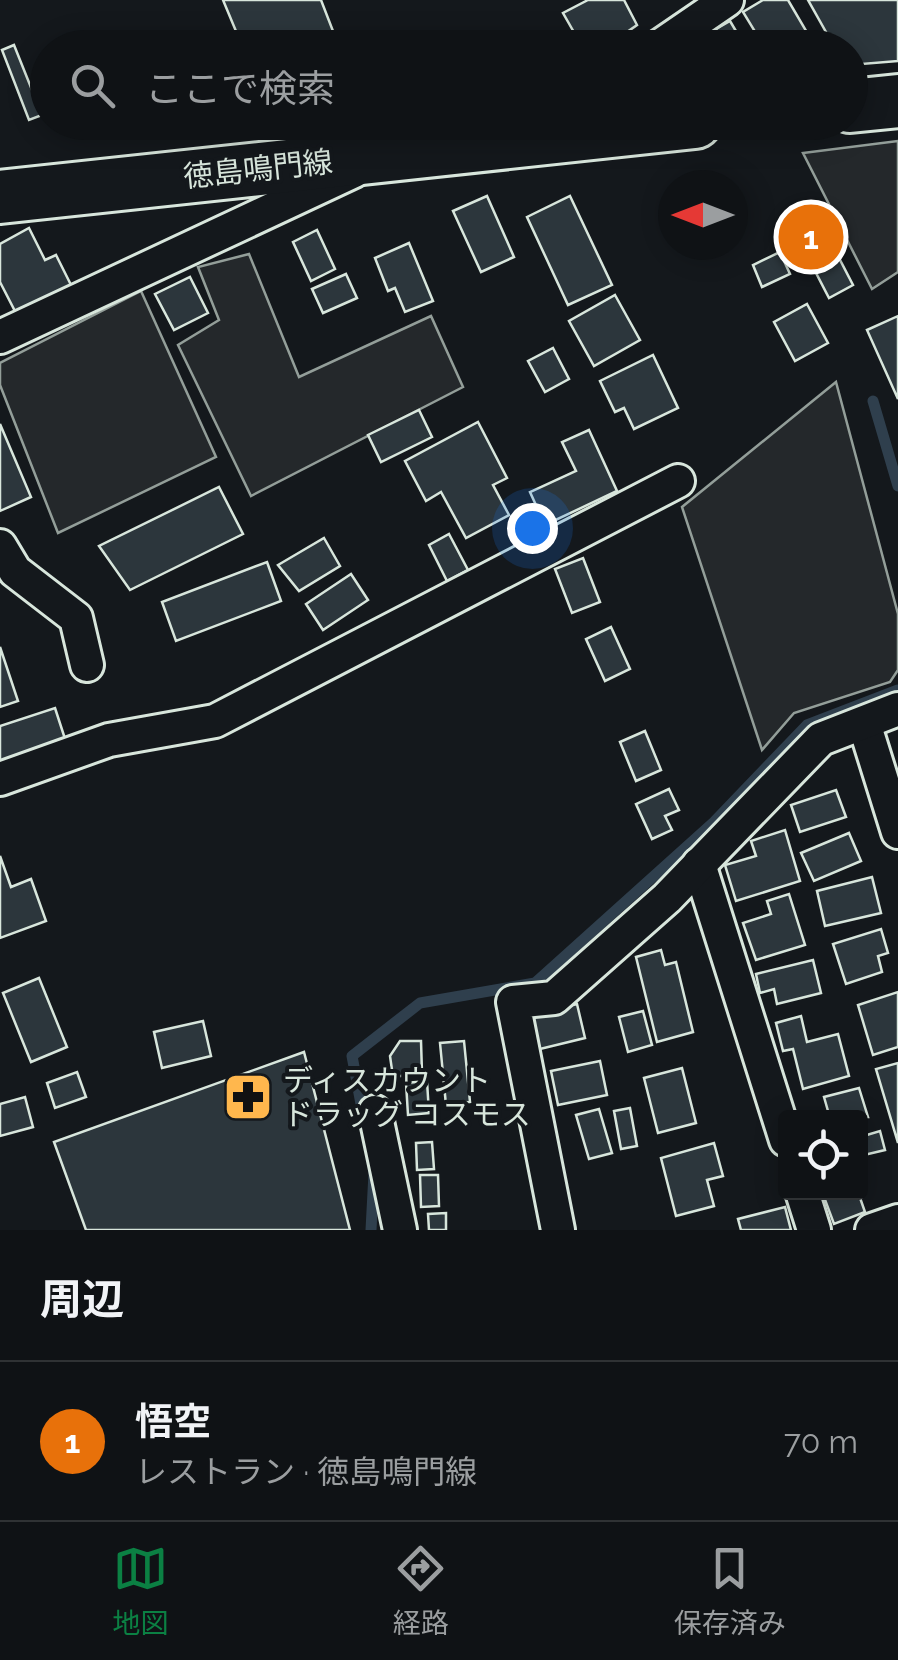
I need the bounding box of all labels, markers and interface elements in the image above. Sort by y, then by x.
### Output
search box [30,30,868,140]
icon: search [65,58,120,113]
text: ここで検索 [145,66,335,111]
street label: 徳島鳴門線 [182,144,334,194]
north arrow [658,170,748,260]
pin: 1 [778,200,844,274]
your location [507,503,558,554]
place label: ディスカウント ドラッグ コスモス [283,1063,531,1132]
pharmacy icon: ディスカウント ドラッグ コスモス [222,1071,274,1123]
map controls [778,1110,868,1200]
button: locate [778,1110,868,1200]
text: 周辺 [40,1275,124,1324]
text: 悟空 [135,1399,211,1444]
text: 1 [65,1423,80,1460]
text: 70 m [784,1423,858,1460]
text: レストラン · 徳島鳴門線 [135,1453,477,1490]
tab: 地図 [112,1541,168,1641]
tab: 経路 [393,1541,449,1641]
tab: 保存済み [674,1541,786,1641]

